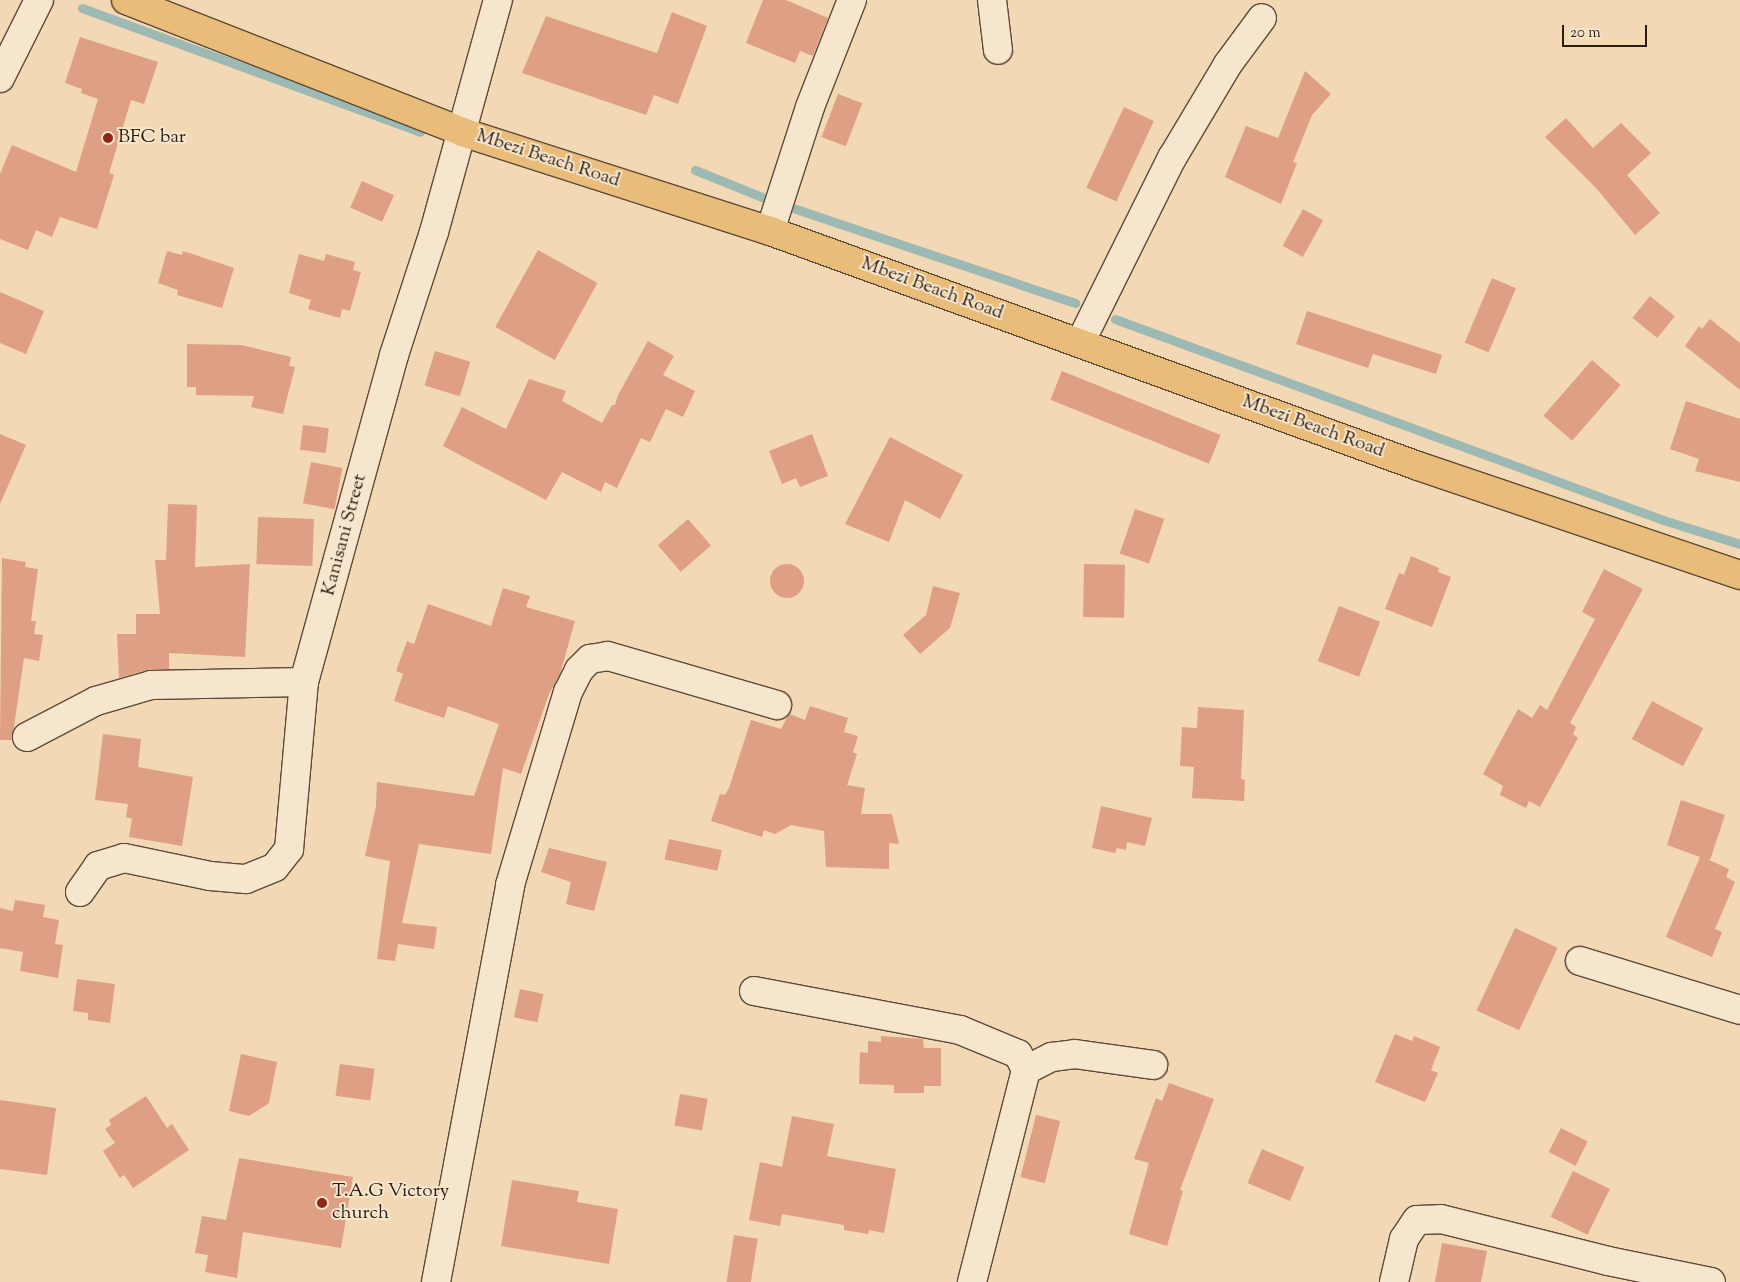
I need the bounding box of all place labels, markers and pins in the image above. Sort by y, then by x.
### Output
place label: BFC bar [118,127,186,149]
marker: BFC bar [102,132,114,144]
place label: T.A.G Victory church [332,1181,449,1225]
marker: T.A.G Victory church [316,1197,328,1209]

